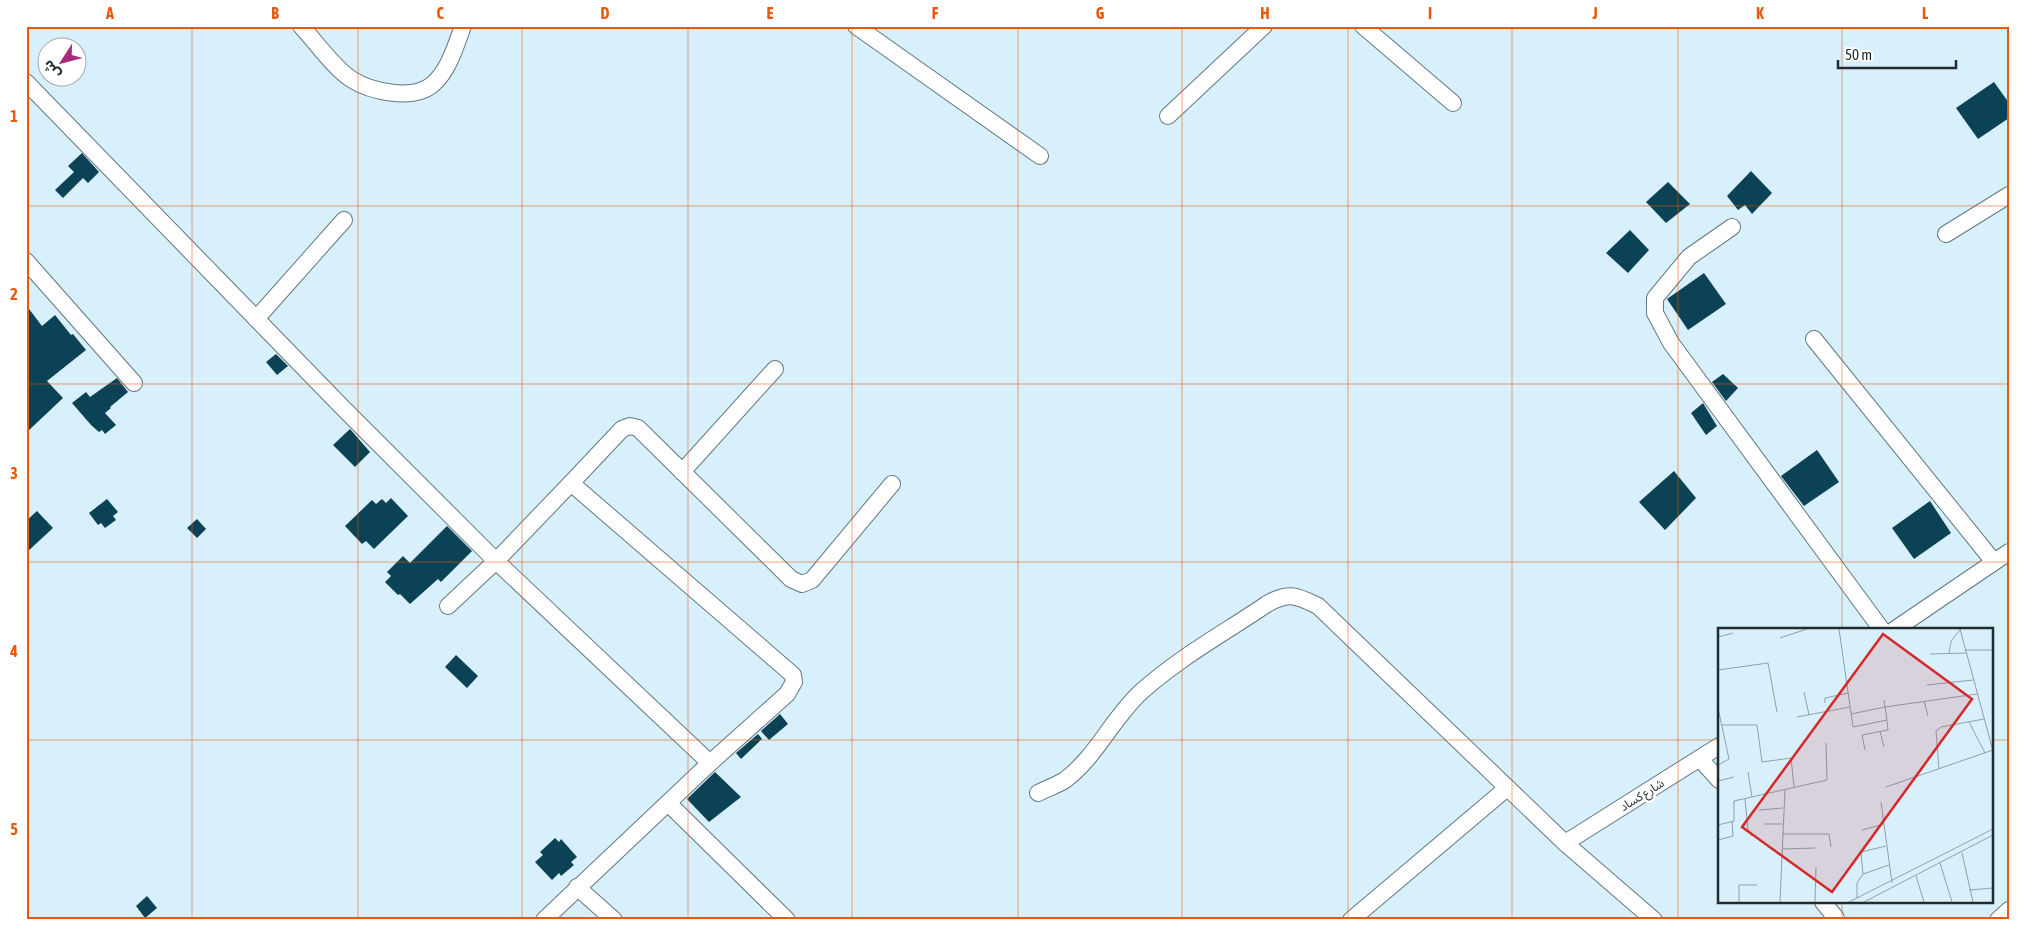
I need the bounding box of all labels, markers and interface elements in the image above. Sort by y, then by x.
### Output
text: A [105,4,114,22]
text: B [271,4,279,22]
text: C [436,4,444,22]
text: D [601,4,610,22]
text: E [767,4,774,22]
text: F [932,4,939,22]
text: G [1096,4,1105,22]
text: H [1260,4,1270,22]
text: I [1428,4,1432,22]
text: J [1591,4,1598,22]
text: K [1756,4,1764,22]
text: L [1922,4,1929,22]
north arrow [38,38,88,88]
scale bar [1838,38,1955,70]
text: 50 m [1845,46,1872,63]
text: ش [39,57,64,82]
text: 1 [10,107,18,125]
text: 2 [10,285,18,303]
text: 3 [10,464,18,482]
inset map [1718,628,1992,904]
text: 4 [9,642,18,660]
street label: شارع كساد [1617,776,1668,816]
text: 5 [10,820,18,838]

